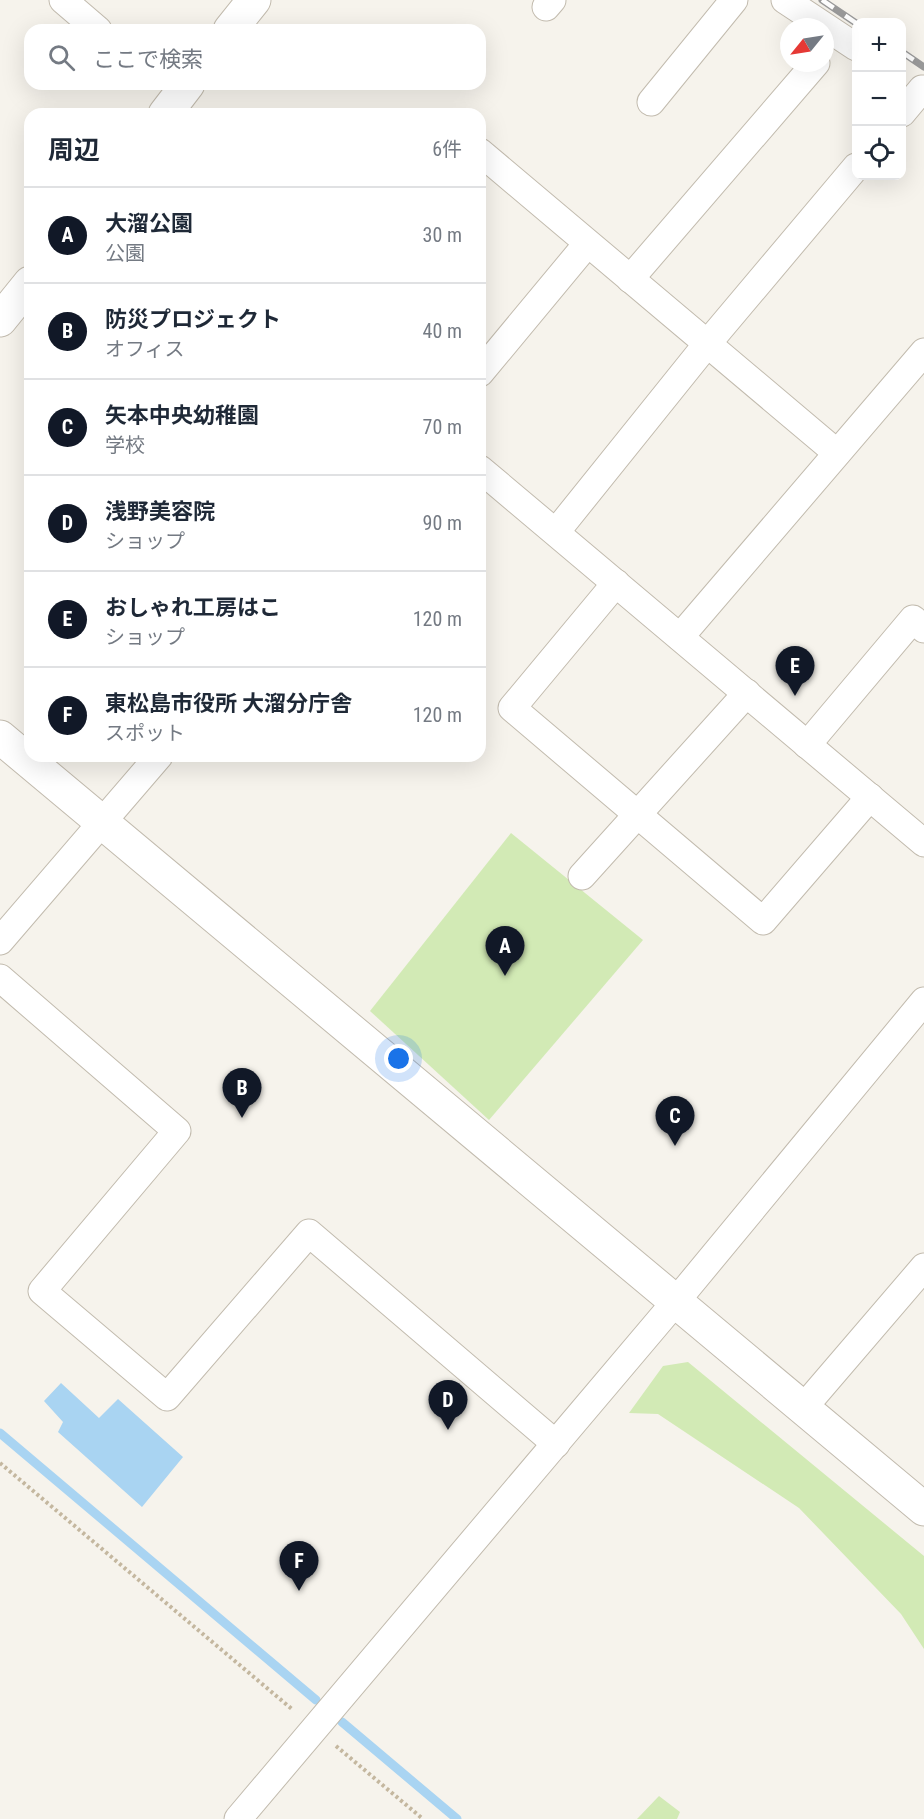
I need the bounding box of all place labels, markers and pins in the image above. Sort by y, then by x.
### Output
pin: E [776,646,814,696]
pin: A [486,926,524,976]
pin: B [222,1068,262,1118]
pin: C [656,1096,694,1146]
pin: D [428,1380,468,1430]
pin: F [280,1542,318,1591]

